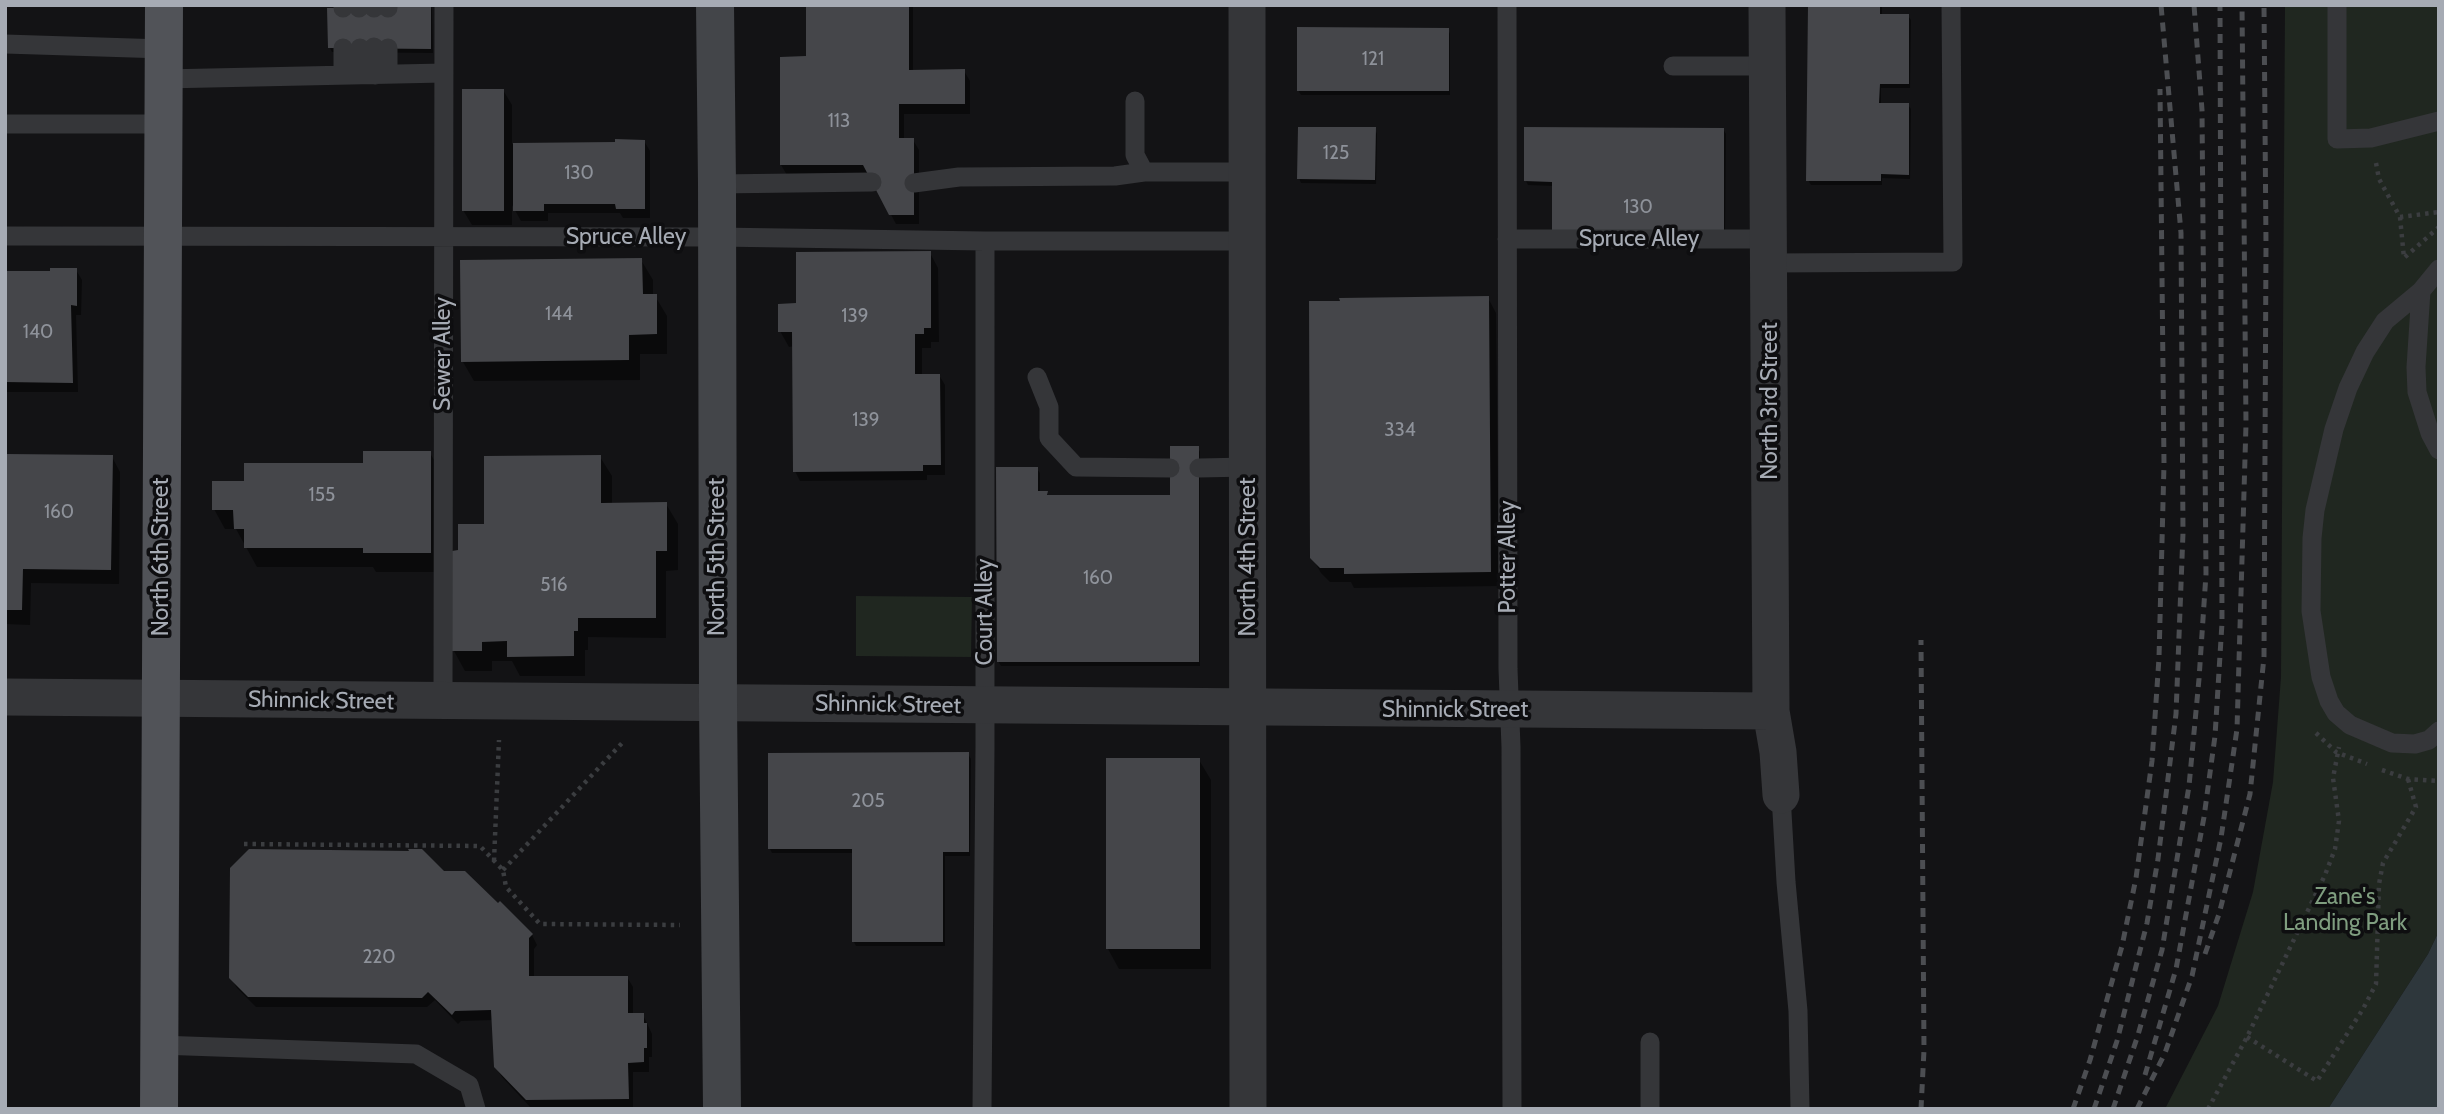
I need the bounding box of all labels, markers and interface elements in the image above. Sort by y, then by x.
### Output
house number: 121 [1362,48,1384,70]
house number: 113 [828,110,850,132]
house number: 125 [1323,142,1349,164]
house number: 130 [564,162,594,184]
house number: 130 [1623,196,1653,218]
street label: Spruce Alley [566,223,686,251]
street label: Spruce Alley [1579,225,1699,253]
street label: Sewer Alley [429,297,457,411]
house number: 144 [545,303,573,325]
house number: 139 [841,305,869,327]
house number: 140 [23,321,53,343]
street label: North 3rd Street [1756,322,1784,480]
house number: 139 [852,409,880,431]
house number: 334 [1384,419,1416,441]
street label: North 6th Street [147,478,175,636]
street label: North 5th Street [703,478,731,636]
street label: North 4th Street [1234,478,1262,636]
house number: 155 [309,484,335,506]
house number: 160 [44,501,74,523]
street label: Potter Alley [1494,501,1522,613]
street label: Court Alley [971,559,999,665]
house number: 160 [1083,567,1113,589]
house number: 516 [540,574,568,596]
street label: Shinnick Street [248,686,394,716]
street label: Shinnick Street [815,690,961,720]
street label: Shinnick Street [1382,696,1528,724]
house number: 205 [851,790,885,812]
park label: Zane's Landing Park [2283,883,2407,937]
house number: 220 [362,946,396,968]

